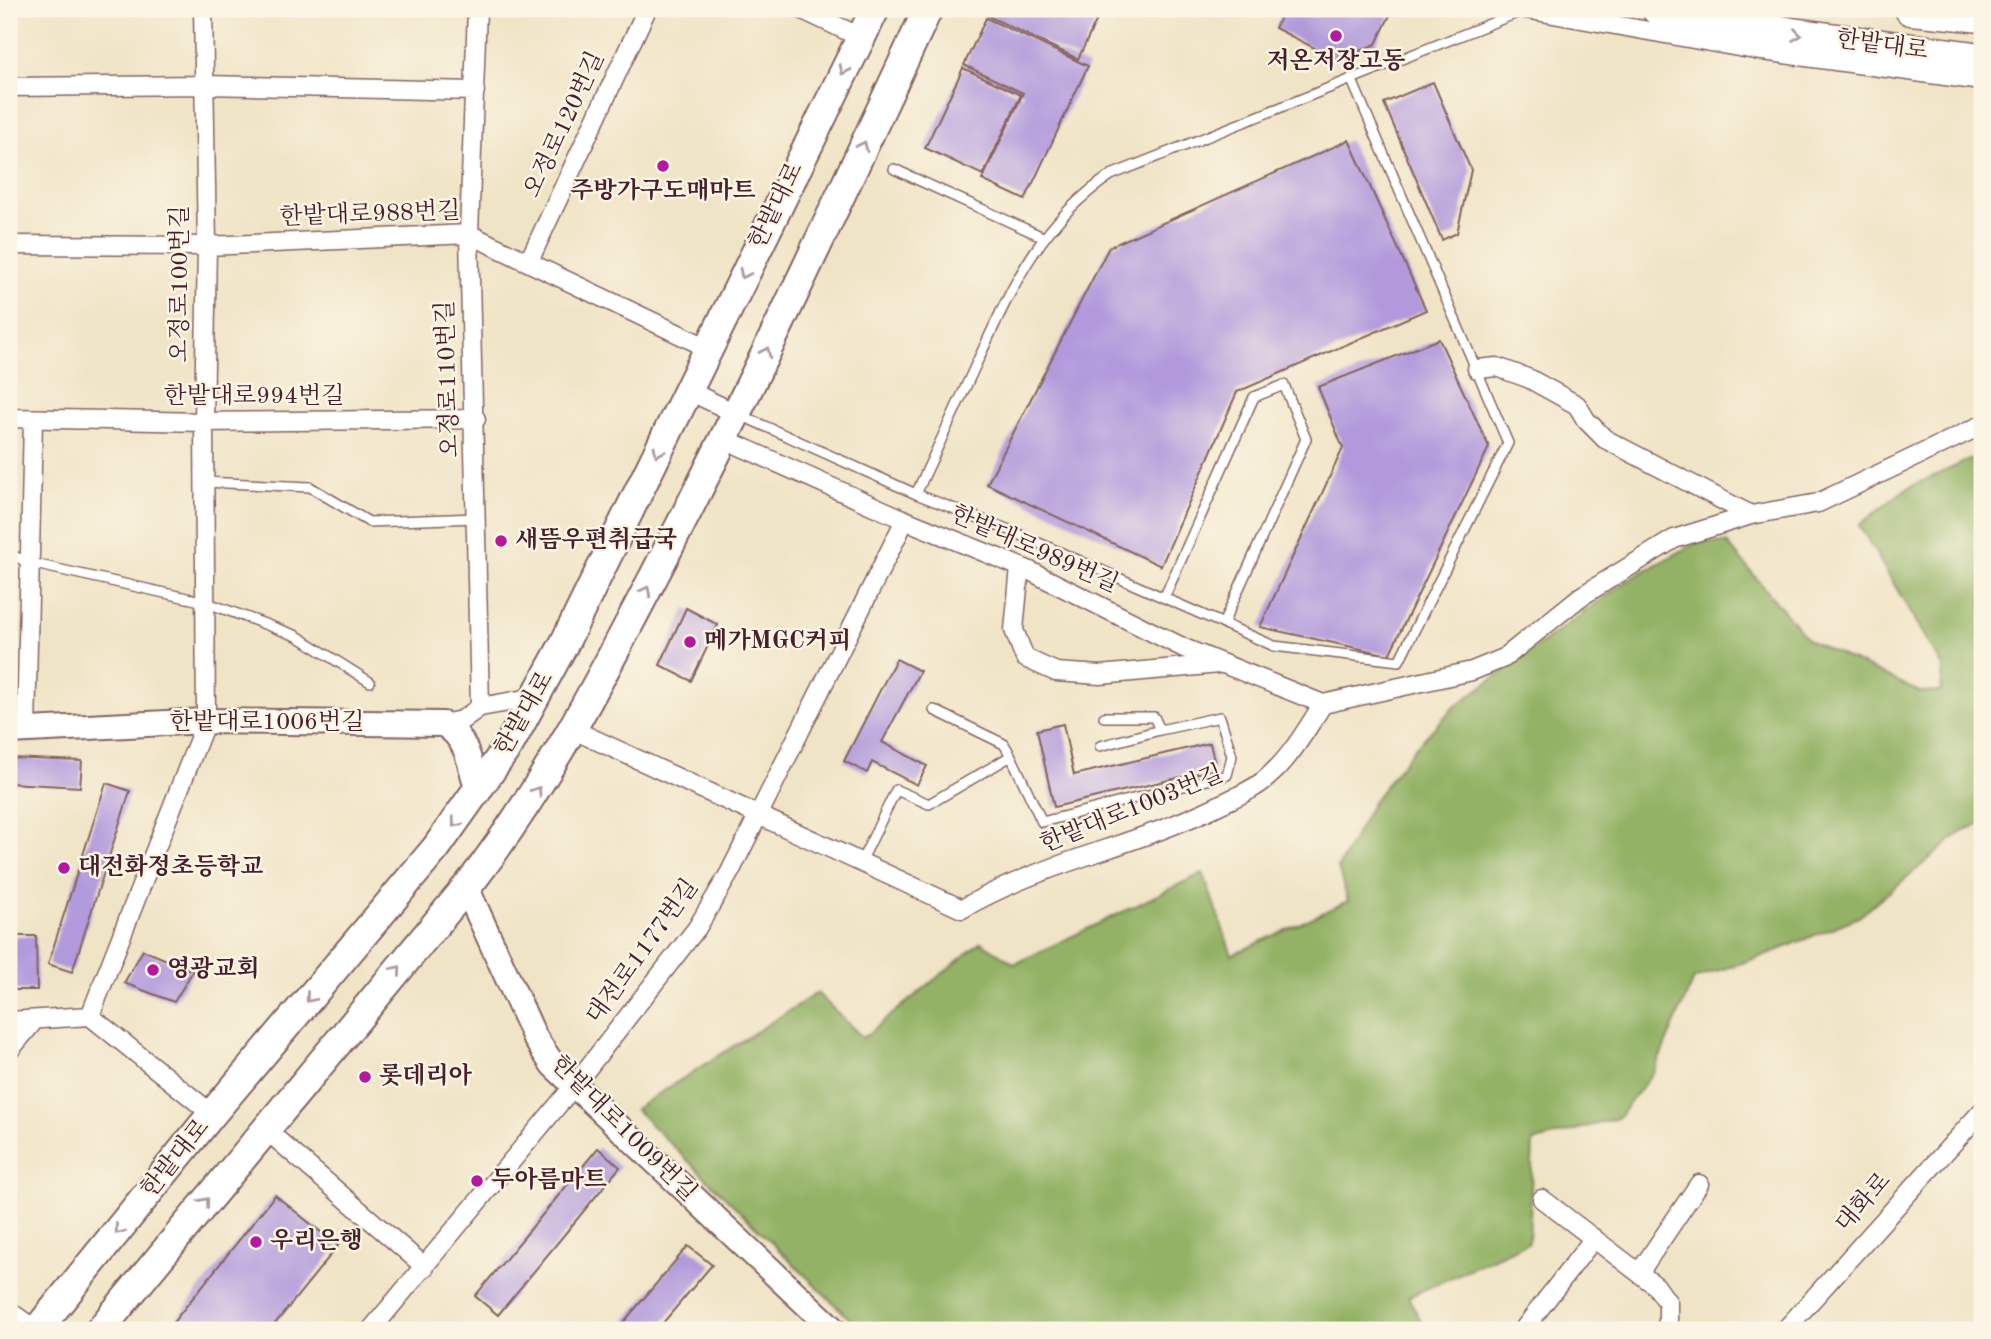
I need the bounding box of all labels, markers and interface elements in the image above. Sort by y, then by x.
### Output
street label: 한밭대로 [1834,26,1930,64]
one-way arrow [1792,27,1803,42]
marker: 저온저장고동 [1328,28,1344,44]
place label: 저온저장고동 [1266,47,1406,74]
street label: 오정로120번길 [519,48,609,202]
one-way arrow [838,63,852,75]
one-way arrow [855,141,869,153]
marker: 주방가구도매마트 [655,158,671,174]
street label: 한밭대로 [744,158,808,253]
place label: 주방가구도매마트 [570,177,756,204]
street label: 한밭대로988번길 [279,198,461,230]
street label: 오정로100번길 [167,205,193,363]
one-way arrow [738,267,752,279]
street label: 오정로110번길 [432,300,464,458]
one-way arrow [758,347,772,359]
street label: 한밭대로994번길 [164,383,344,409]
one-way arrow [652,445,666,457]
street label: 한밭대로989번길 [947,500,1122,598]
place label: 새뜸우편취급국 [515,526,677,553]
marker: 새뜸우편취급국 [493,533,509,549]
one-way arrow [637,586,651,598]
place label: 메가MGC커피 [704,627,851,654]
marker: 메가MGC커피 [682,634,698,650]
street label: 한밭대로 [490,667,559,760]
street label: 한밭대로1006번길 [170,709,364,735]
street label: 한밭대로1003번길 [1036,761,1227,858]
one-way arrow [528,785,541,798]
one-way arrow [451,815,464,828]
place label: 대전화정초등학교 [78,853,263,880]
marker: 대전화정초등학교 [56,860,72,876]
street label: 대전로1177번길 [581,874,703,1028]
place label: 영광교회 [167,955,260,982]
marker: 영광교회 [145,962,161,978]
one-way arrow [389,965,401,978]
one-way arrow [306,990,319,1003]
street label: 한밭대로1009번길 [546,1050,702,1206]
place label: 롯데리아 [379,1062,473,1089]
marker: 롯데리아 [357,1069,373,1085]
street label: 한밭대로 [136,1114,215,1203]
place label: 두아름마트 [491,1166,607,1193]
street label: 대화로 [1831,1168,1896,1237]
marker: 두아름마트 [469,1173,485,1189]
one-way arrow [197,1197,209,1210]
one-way arrow [114,1222,127,1234]
place label: 우리은행 [270,1227,363,1254]
marker: 우리은행 [248,1234,264,1250]

